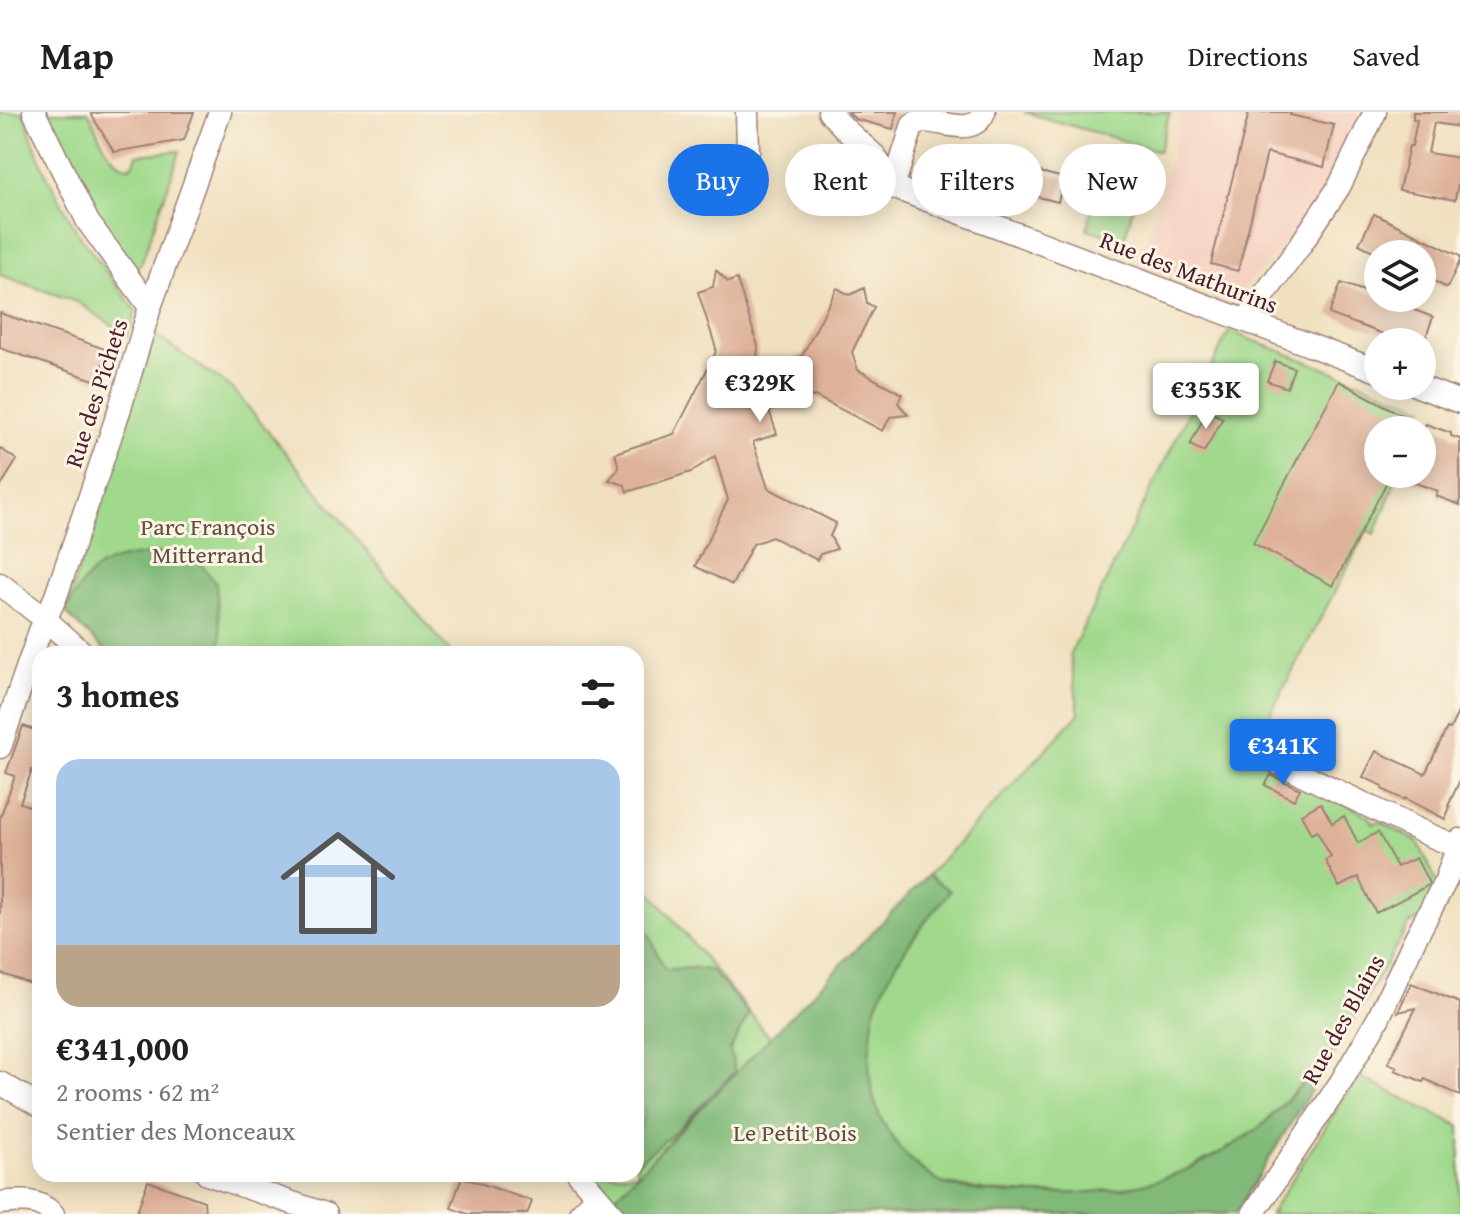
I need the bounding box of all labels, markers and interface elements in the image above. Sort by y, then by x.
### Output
text: Map [40,27,114,83]
text: Map [1092,35,1144,76]
text: Directions [1188,35,1308,76]
text: Saved [1352,35,1420,76]
chip: Buy [668,144,769,216]
chip: Rent [785,144,896,216]
chip: Filters [912,144,1043,216]
chip: New [1059,144,1166,216]
street label: Rue des Mathurins [1095,222,1283,322]
map controls [1364,240,1436,488]
button: layers [1364,240,1436,312]
street label: Rue des Pichets [55,314,137,472]
button: + [1364,328,1436,400]
pin: €329K [704,356,816,424]
text: €329K [725,362,795,401]
pin: €353K [1150,363,1262,431]
text: €353K [1171,369,1241,408]
button: − [1364,416,1436,488]
park label: Parc François Mitterrand [140,509,276,572]
text: 3 homes [56,670,180,719]
icon: filters [576,672,620,716]
pin: €341K [1227,719,1339,787]
text: €341K [1248,725,1318,764]
icon: home [266,811,410,955]
street label: Rue des Blains [1293,948,1393,1090]
text: €341,000 [56,1023,189,1072]
text: 2 rooms · 62 m² [56,1072,219,1111]
text: Sentier des Monceaux [56,1111,295,1150]
park label: Le Petit Bois [733,1115,857,1150]

